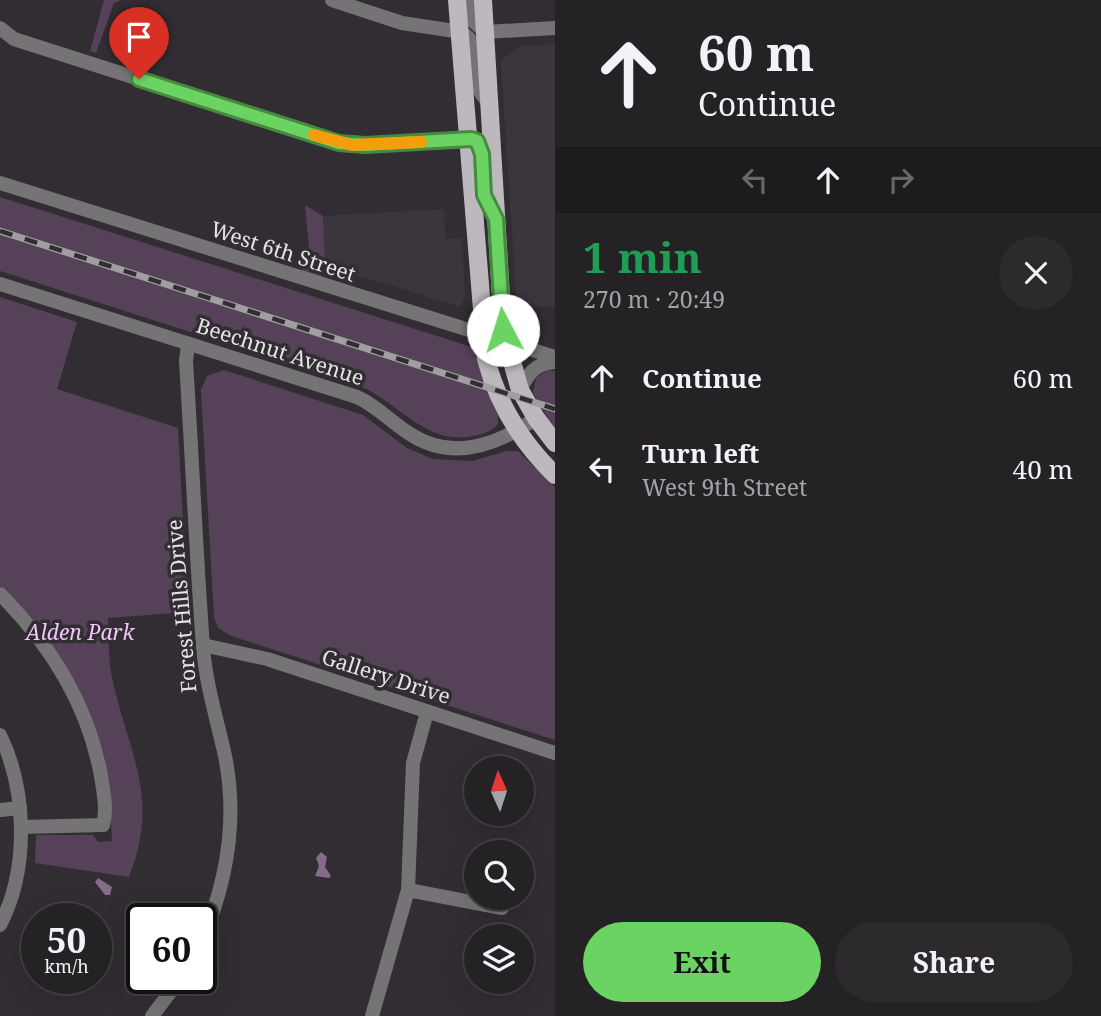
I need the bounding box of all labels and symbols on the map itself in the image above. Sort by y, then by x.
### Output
pin [109,7,169,79]
street label: West 6th Street [207,214,359,288]
position arrow [466,293,540,367]
street label: Beechnut Avenue [193,311,368,391]
street label: Forest Hills Drive [159,518,203,694]
park label: Alden Park [24,618,135,646]
street label: Gallery Drive [318,642,454,710]
north arrow [464,756,534,826]
speed limit sign: 60 [126,903,217,994]

